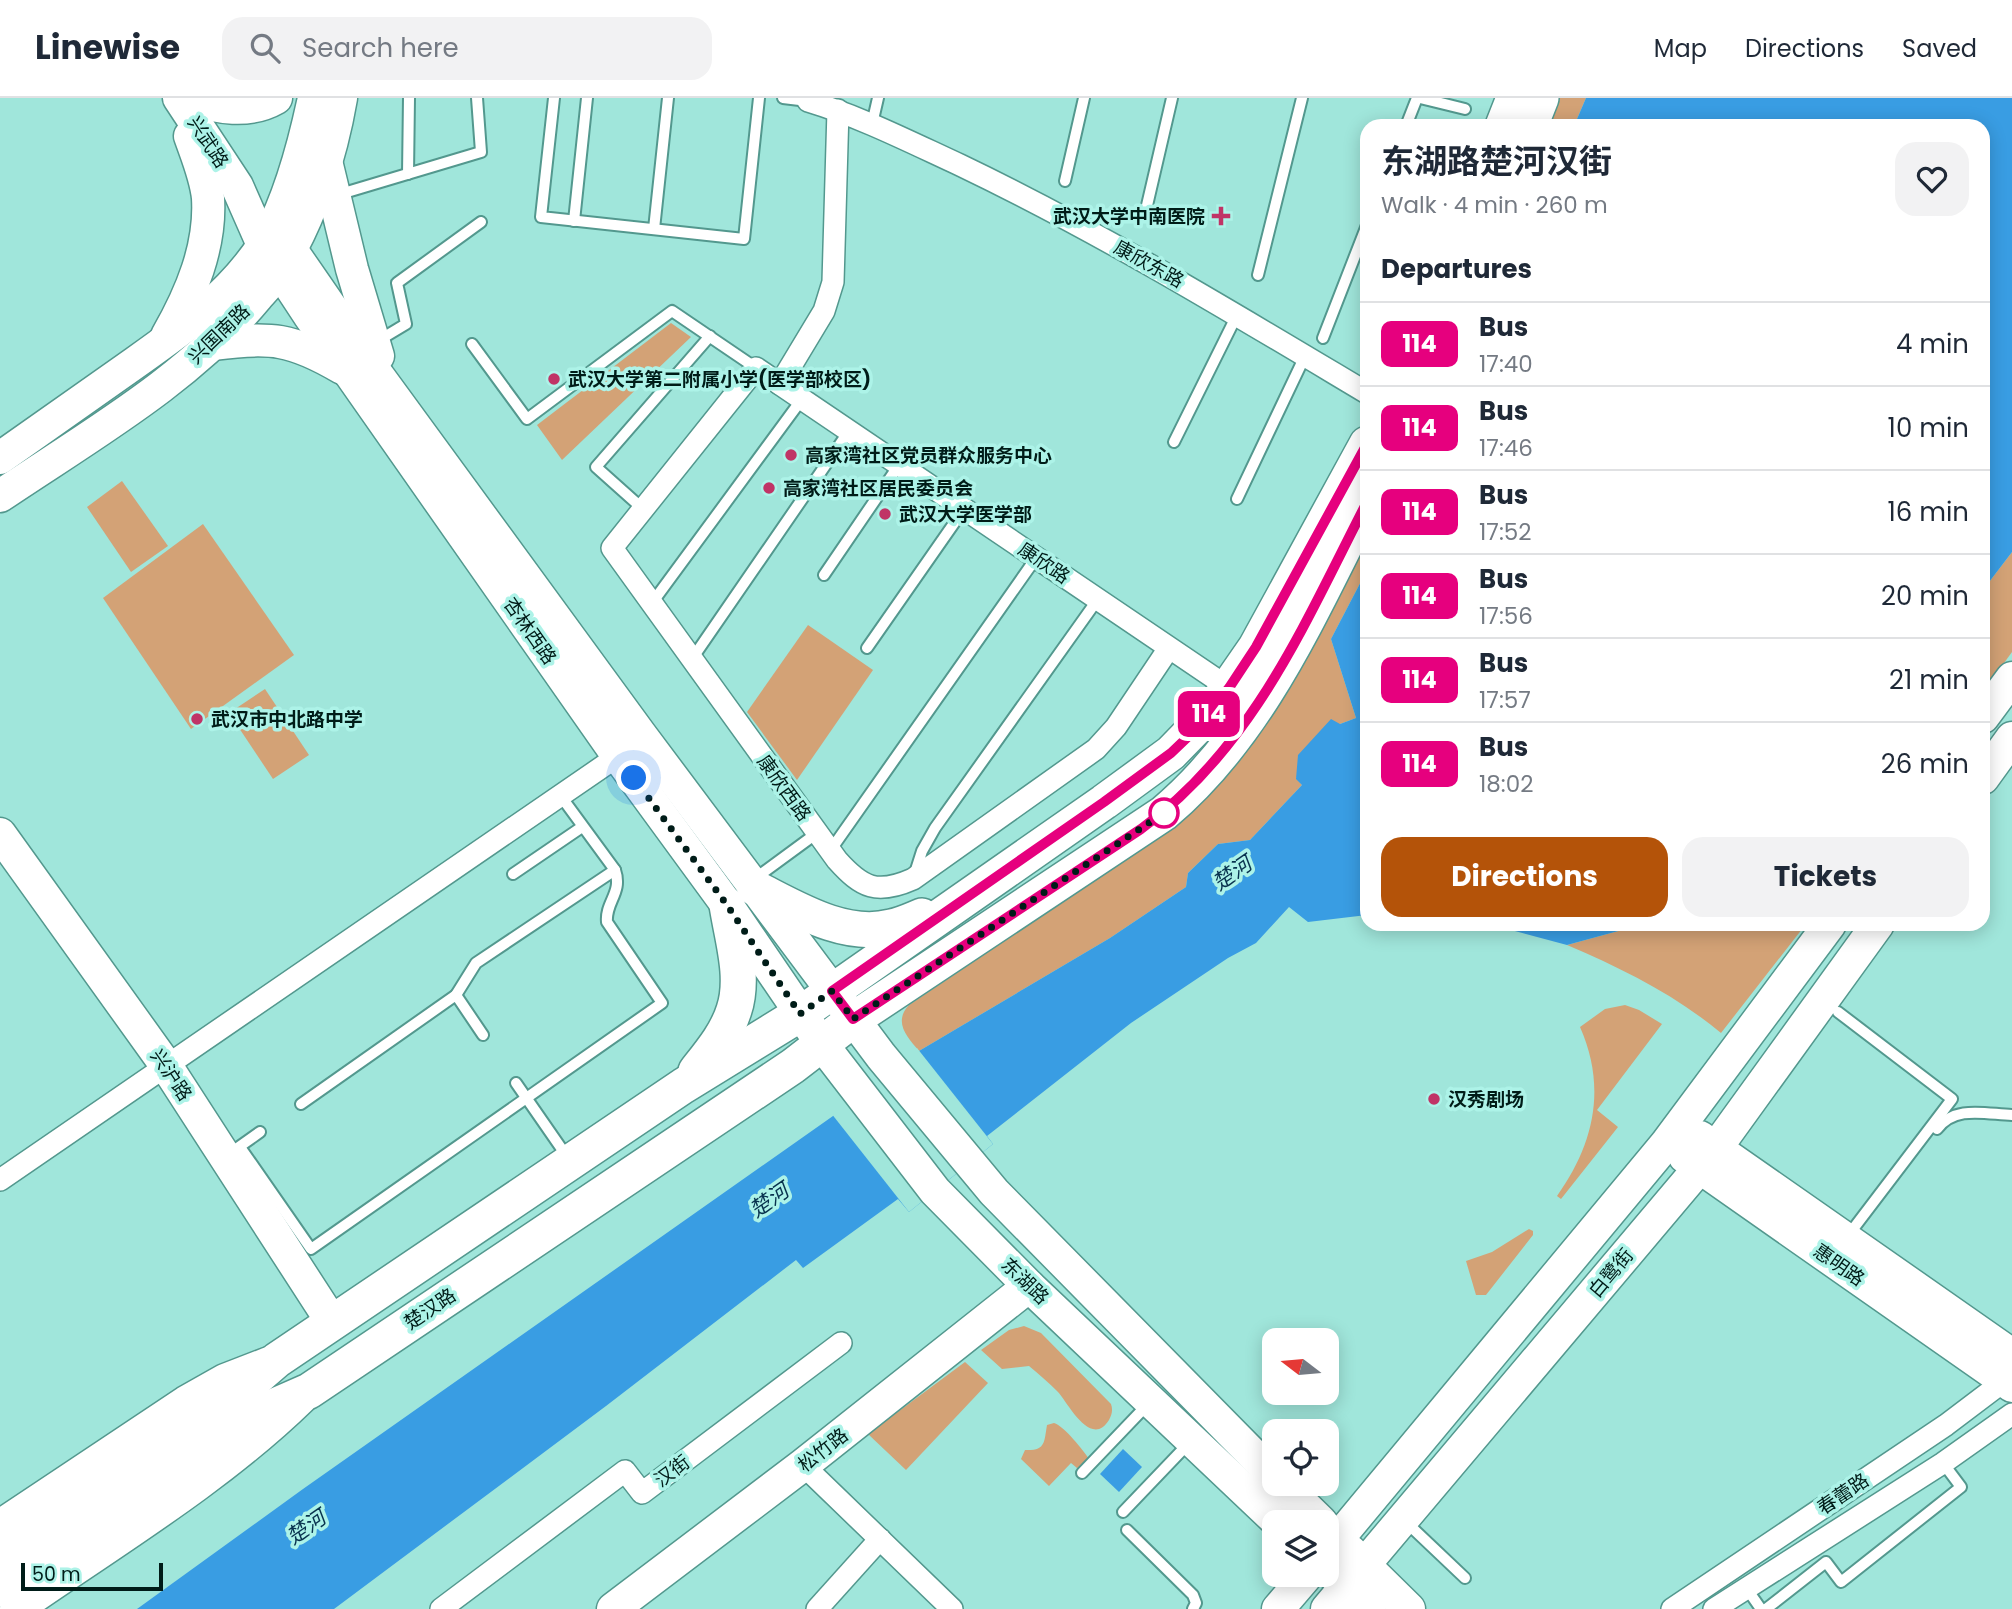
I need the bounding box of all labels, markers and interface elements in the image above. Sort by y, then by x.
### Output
search box [222,17,712,80]
text: Linewise [35,24,180,71]
icon: search [246,29,284,67]
text: Search here [302,30,459,66]
text: Map [1654,32,1707,65]
text: Directions [1745,32,1864,65]
text: Saved [1902,32,1977,65]
street label: 兴武路 [181,111,235,173]
text: 东湖路楚河汉街 [1381,138,1612,185]
button: heart [1895,142,1969,216]
text: Walk · 4 min · 260 m [1381,189,1608,221]
place label: 武汉大学中南医院 [1053,203,1205,230]
marker: 武汉大学中南医院 [1211,206,1231,226]
street label: 康欣东路 [1109,234,1189,294]
text: Departures [1381,251,1532,287]
street label: 兴国南路 [182,298,256,370]
text: Bus [1479,309,1528,345]
text: 4 min [1896,326,1969,362]
text: 114 [1402,327,1437,360]
text: 17:40 [1479,348,1533,380]
place label: 武汉大学第二附属小学(医学部校区) [568,366,871,393]
marker: 武汉大学第二附属小学(医学部校区) [546,371,562,387]
text: Bus [1479,393,1528,429]
text: 10 min [1888,410,1969,446]
text: 114 [1402,411,1437,444]
text: 17:46 [1479,432,1533,464]
place label: 高家湾社区党员群众服务中心 [805,442,1052,469]
marker: 高家湾社区党员群众服务中心 [783,447,799,463]
place label: 高家湾社区居民委员会 [783,475,973,502]
text: Bus [1479,477,1528,513]
marker: 高家湾社区居民委员会 [761,480,777,496]
text: 16 min [1887,494,1969,530]
text: 114 [1402,495,1437,528]
place label: 武汉大学医学部 [899,501,1032,528]
marker: 武汉大学医学部 [877,506,893,522]
text: 17:52 [1479,516,1532,548]
street label: 康欣路 [1013,536,1075,590]
text: Bus [1479,561,1528,597]
text: 20 min [1881,578,1969,614]
text: 114 [1402,579,1437,612]
street label: 杏林西路 [497,592,563,670]
text: 17:56 [1479,600,1533,632]
text: Bus [1479,645,1528,681]
text: 21 min [1889,662,1969,698]
text: 114 [1402,663,1437,696]
text: 17:57 [1479,684,1531,716]
line badge: 114 [1169,691,1249,737]
text: 114 [1192,697,1226,730]
place label: 武汉市中北路中学 [211,706,363,733]
marker: 武汉市中北路中学 [189,711,205,727]
text: Bus [1479,729,1528,765]
text: 26 min [1881,746,1969,782]
text: 114 [1402,747,1437,780]
street label: 康欣西路 [751,749,817,827]
your location [616,760,651,795]
text: 18:02 [1479,768,1533,800]
unlabelled marker [1149,798,1179,828]
button: Directions [1381,837,1668,917]
button: Tickets [1682,837,1969,917]
water label: 楚河 [1206,847,1261,897]
street label: 兴沪路 [144,1044,198,1106]
place label: 汉秀剧场 [1448,1086,1524,1113]
marker: 汉秀剧场 [1426,1091,1442,1107]
water label: 楚河 [743,1174,798,1224]
street label: 惠明路 [1808,1238,1870,1292]
street label: 白鹭街 [1582,1242,1640,1304]
street label: 东湖路 [995,1251,1055,1311]
street label: 楚汉路 [399,1282,461,1336]
north arrow [1262,1328,1339,1405]
map controls [1262,1328,1339,1587]
button: locate [1262,1419,1339,1496]
street label: 松竹路 [792,1422,854,1478]
street label: 汉街 [649,1449,695,1493]
street label: 春蕾路 [1812,1467,1874,1521]
water label: 楚河 [280,1501,335,1551]
button: layers [1262,1510,1339,1587]
scale bar [21,1560,163,1592]
text: 50 m [32,1561,81,1588]

